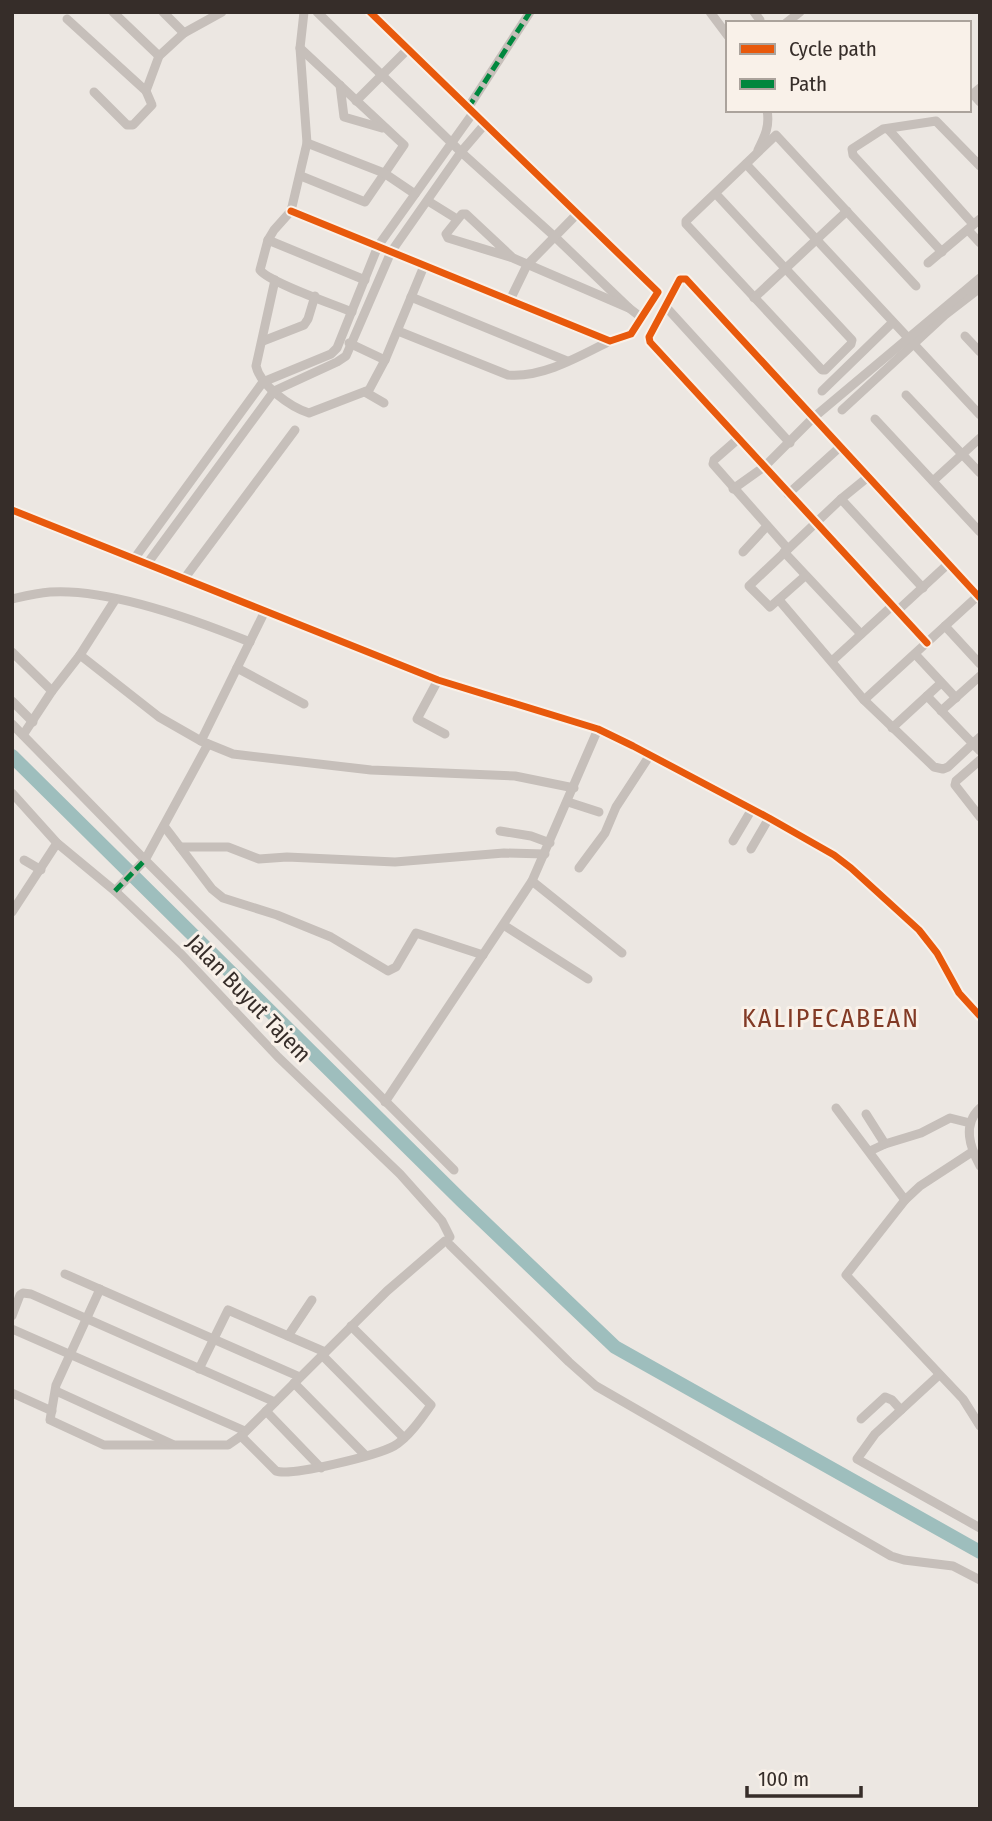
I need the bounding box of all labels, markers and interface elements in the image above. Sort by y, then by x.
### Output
legend [726,21,971,112]
text: Cycle path [789,36,877,62]
text: Path [789,71,827,97]
street label: Jalan Buyut Tajem [181,928,317,1068]
district label: KALIPECABEAN [742,1003,920,1034]
scale bar [747,1755,861,1799]
text: 100 m [758,1766,809,1792]

